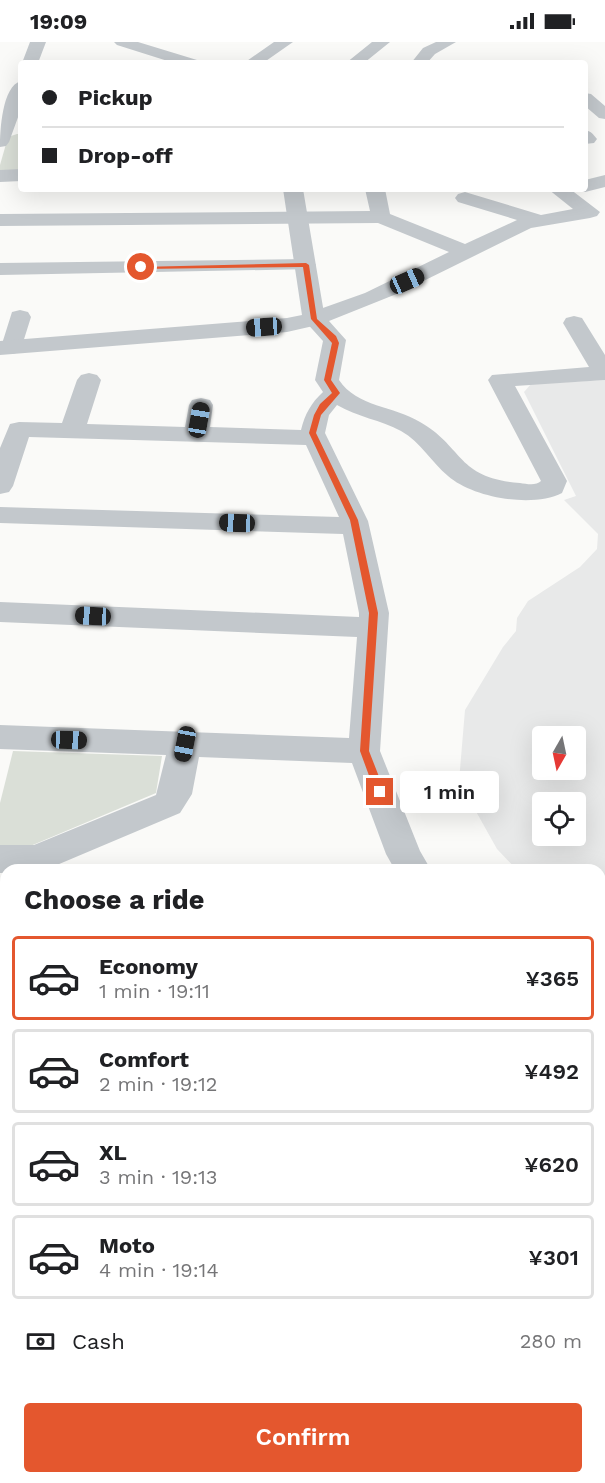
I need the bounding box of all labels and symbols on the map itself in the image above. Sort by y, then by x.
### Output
route start [127,253,154,280]
car [387,265,427,297]
car [245,317,283,337]
car [187,401,211,439]
car [219,513,255,533]
car [75,606,111,626]
car [173,725,197,763]
north arrow [532,726,586,780]
car [51,730,87,750]
callout: 1 min [401,771,500,813]
route end [366,778,393,805]

